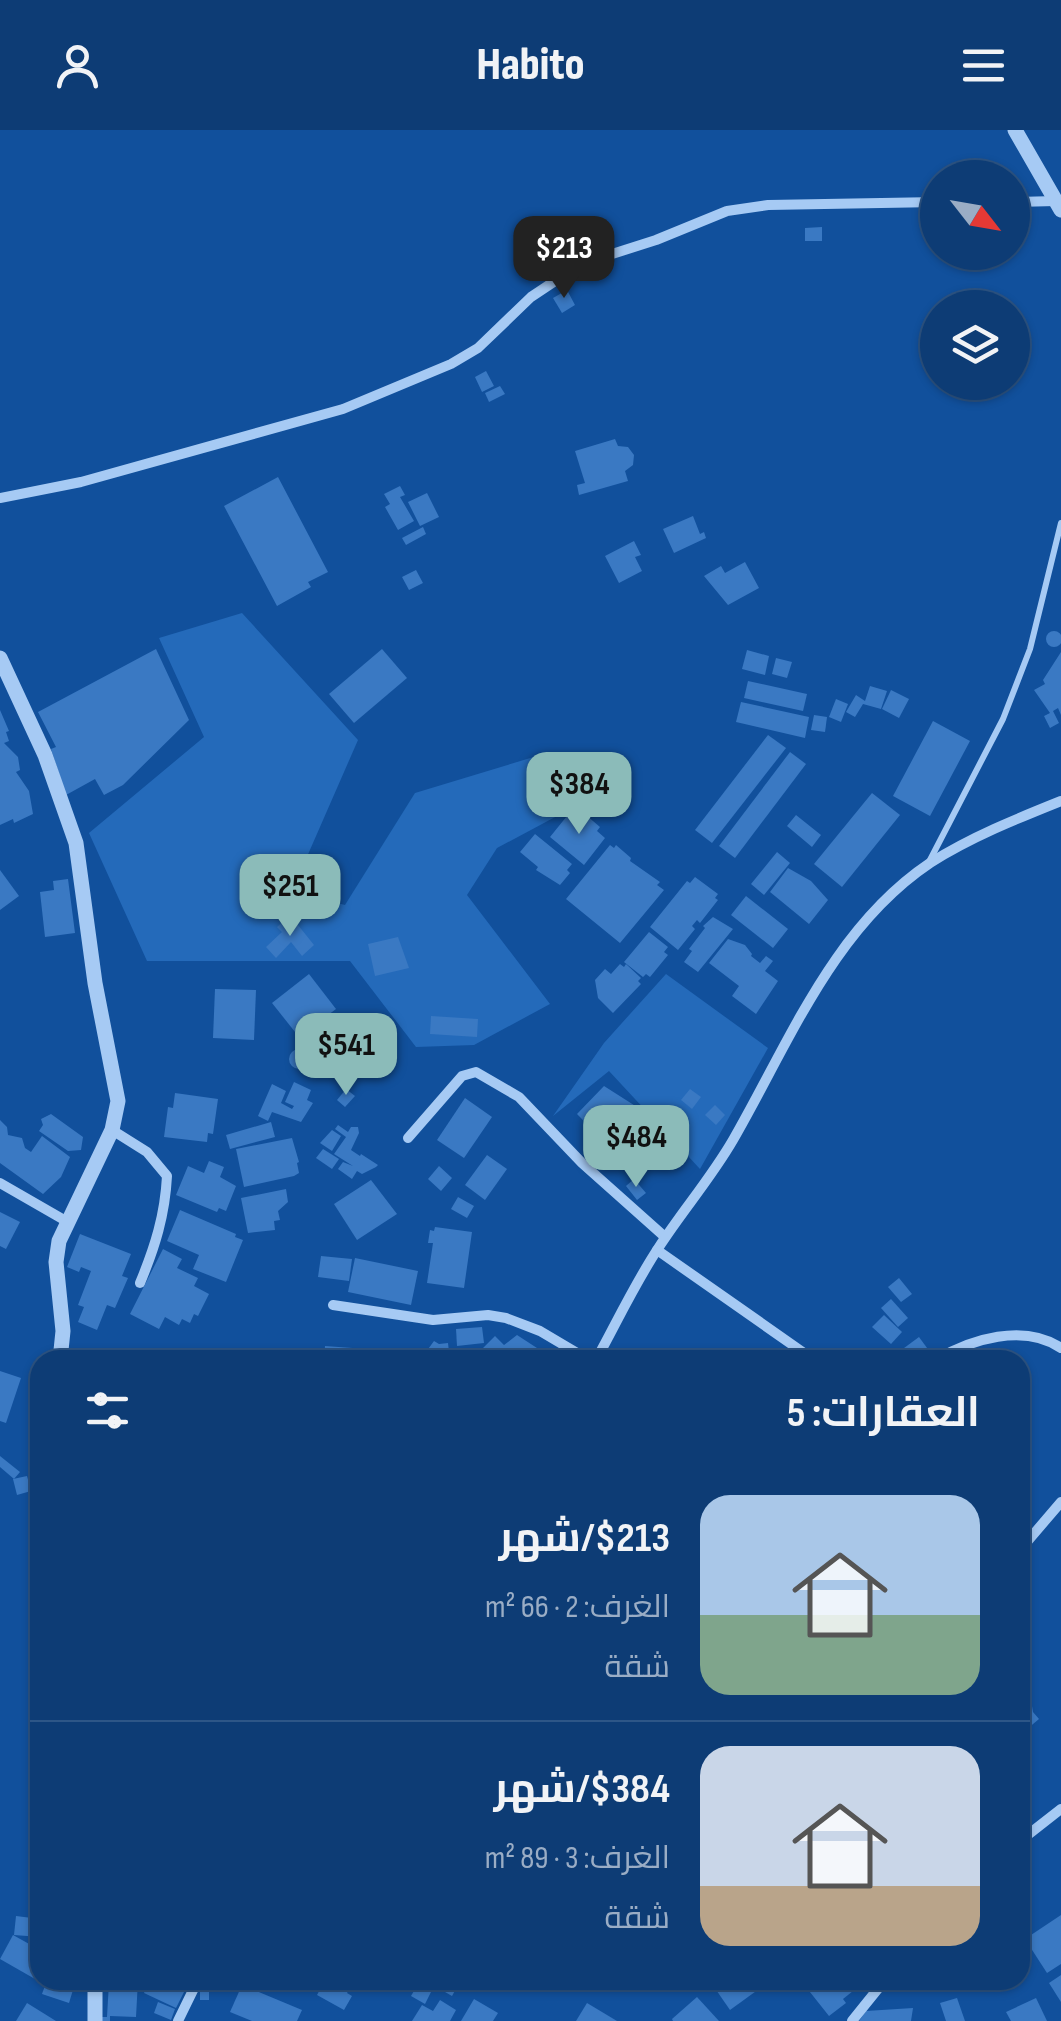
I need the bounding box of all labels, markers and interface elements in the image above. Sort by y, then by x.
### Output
icon: person [50,38,105,93]
text: Habito [476,38,585,93]
icon: menu [956,38,1011,93]
north arrow [920,160,1030,270]
map controls [920,160,1030,400]
pin: $213 [505,216,623,301]
text: $213 [535,229,593,268]
button: layers [920,290,1030,400]
pin: $384 [520,752,638,837]
text: $384 [548,765,610,804]
pin: $251 [231,854,349,939]
text: $251 [262,867,318,906]
pin: $541 [287,1013,405,1098]
text: $541 [317,1026,375,1065]
pin: $484 [577,1105,695,1190]
text: $484 [605,1118,667,1157]
icon: filters [80,1383,135,1438]
text: العقارات: 5 [787,1388,980,1439]
text: $213/شهر [499,1513,670,1564]
icon: home [780,1535,900,1655]
text: الغرف: 2 · 66 m² [485,1588,670,1627]
text: شقة [605,1648,670,1687]
text: $384/شهر [494,1764,670,1815]
icon: home [780,1786,900,1906]
text: الغرف: 3 · 89 m² [485,1839,670,1878]
text: شقة [605,1899,670,1938]

